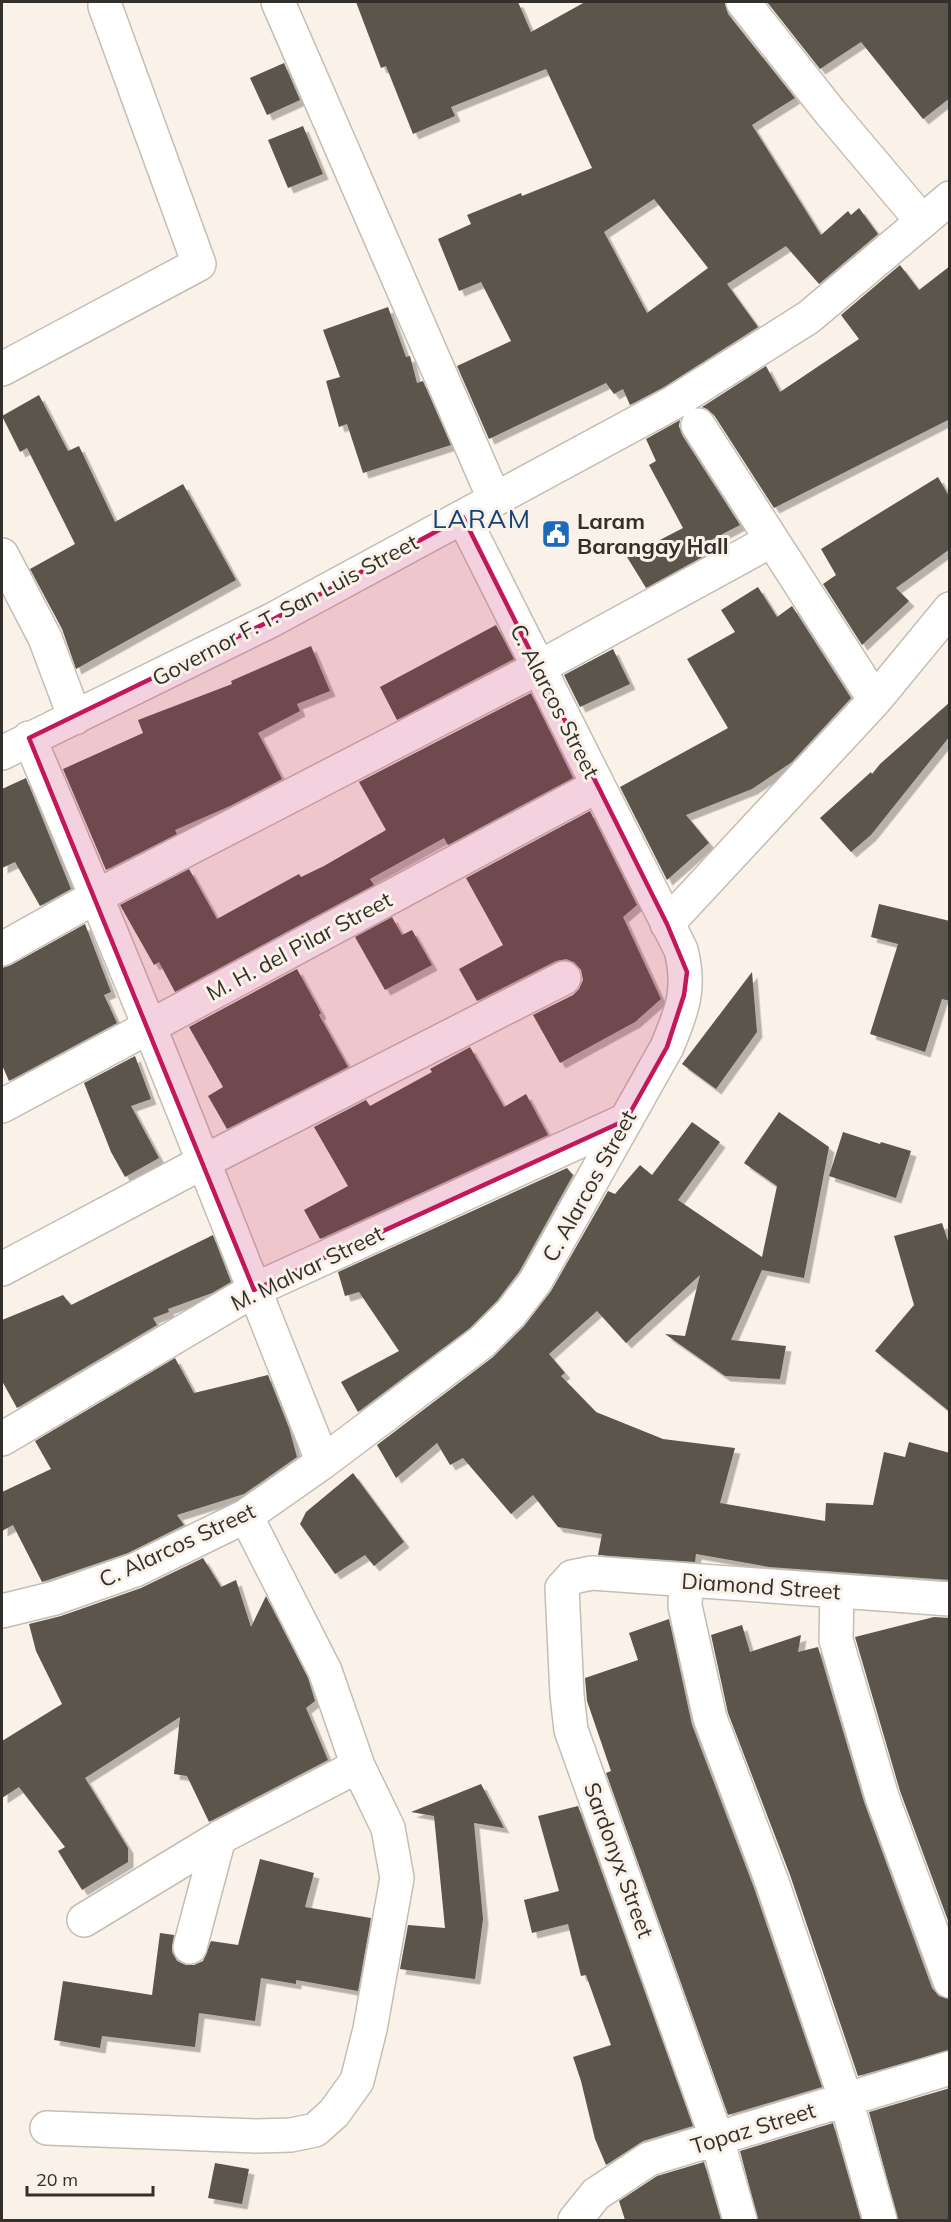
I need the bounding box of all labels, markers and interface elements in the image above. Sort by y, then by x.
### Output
district label: LARAM [432,502,532,535]
place label: Laram Barangay Hall [577,507,729,560]
public building icon: Laram Barangay Hall [540,518,572,550]
street label: Governor F. T. San Luis Street [147,528,423,692]
street label: C. Alarcos Street [504,619,606,783]
street label: M. H. del Pilar Street [202,885,397,1007]
street label: C. Alarcos Street [536,1105,642,1267]
street label: M. Malvar Street [226,1219,388,1317]
street label: C. Alarcos Street [94,1496,260,1593]
street label: Diamond Street [681,1566,842,1606]
street label: Sardonyx Street [578,1779,660,1942]
street label: Topaz Street [687,2096,819,2160]
scale bar [27,2159,153,2197]
text: 20 m [36,2168,78,2191]

